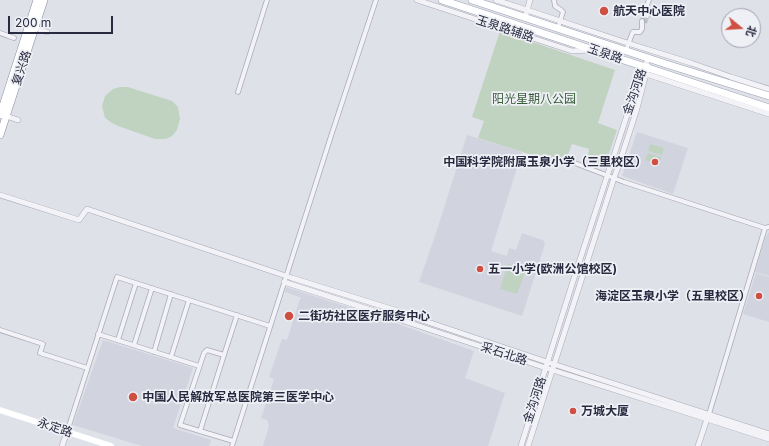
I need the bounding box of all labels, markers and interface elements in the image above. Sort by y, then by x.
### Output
place label: 航天中心医院 [613,4,685,18]
marker: 航天中心医院 [598,5,610,17]
scale bar [10,8,115,34]
north arrow [721,8,761,48]
street label: 玉泉路辅路 [474,13,536,45]
text: 200 m [15,15,51,30]
text: 北 [743,24,760,39]
street label: 玉泉路 [586,41,624,67]
street label: 复兴路 [10,49,34,87]
street label: 金沟河路 [620,67,650,117]
park label: 阳光星期八公园 [492,92,576,106]
place label: 中国科学院附属玉泉小学（三里校区） [443,155,647,169]
marker: 中国科学院附属玉泉小学（三里校区） [650,157,660,167]
place label: 五一小学(欧洲公馆校区) [488,262,617,276]
marker: 五一小学(欧洲公馆校区) [475,264,485,274]
place label: 海淀区玉泉小学（五里校区） [595,289,751,303]
marker: 海淀区玉泉小学（五里校区） [754,291,764,301]
place label: 二街坊社区医疗服务中心 [298,309,430,323]
marker: 二街坊社区医疗服务中心 [283,310,295,322]
street label: 采石北路 [479,340,529,368]
street label: 金沟河路 [521,375,549,425]
place label: 中国人民解放军总医院第三医学中心 [142,390,334,404]
marker: 中国人民解放军总医院第三医学中心 [127,391,139,403]
place label: 万城大厦 [581,404,629,418]
marker: 万城大厦 [568,406,578,416]
street label: 永定路 [36,416,74,440]

